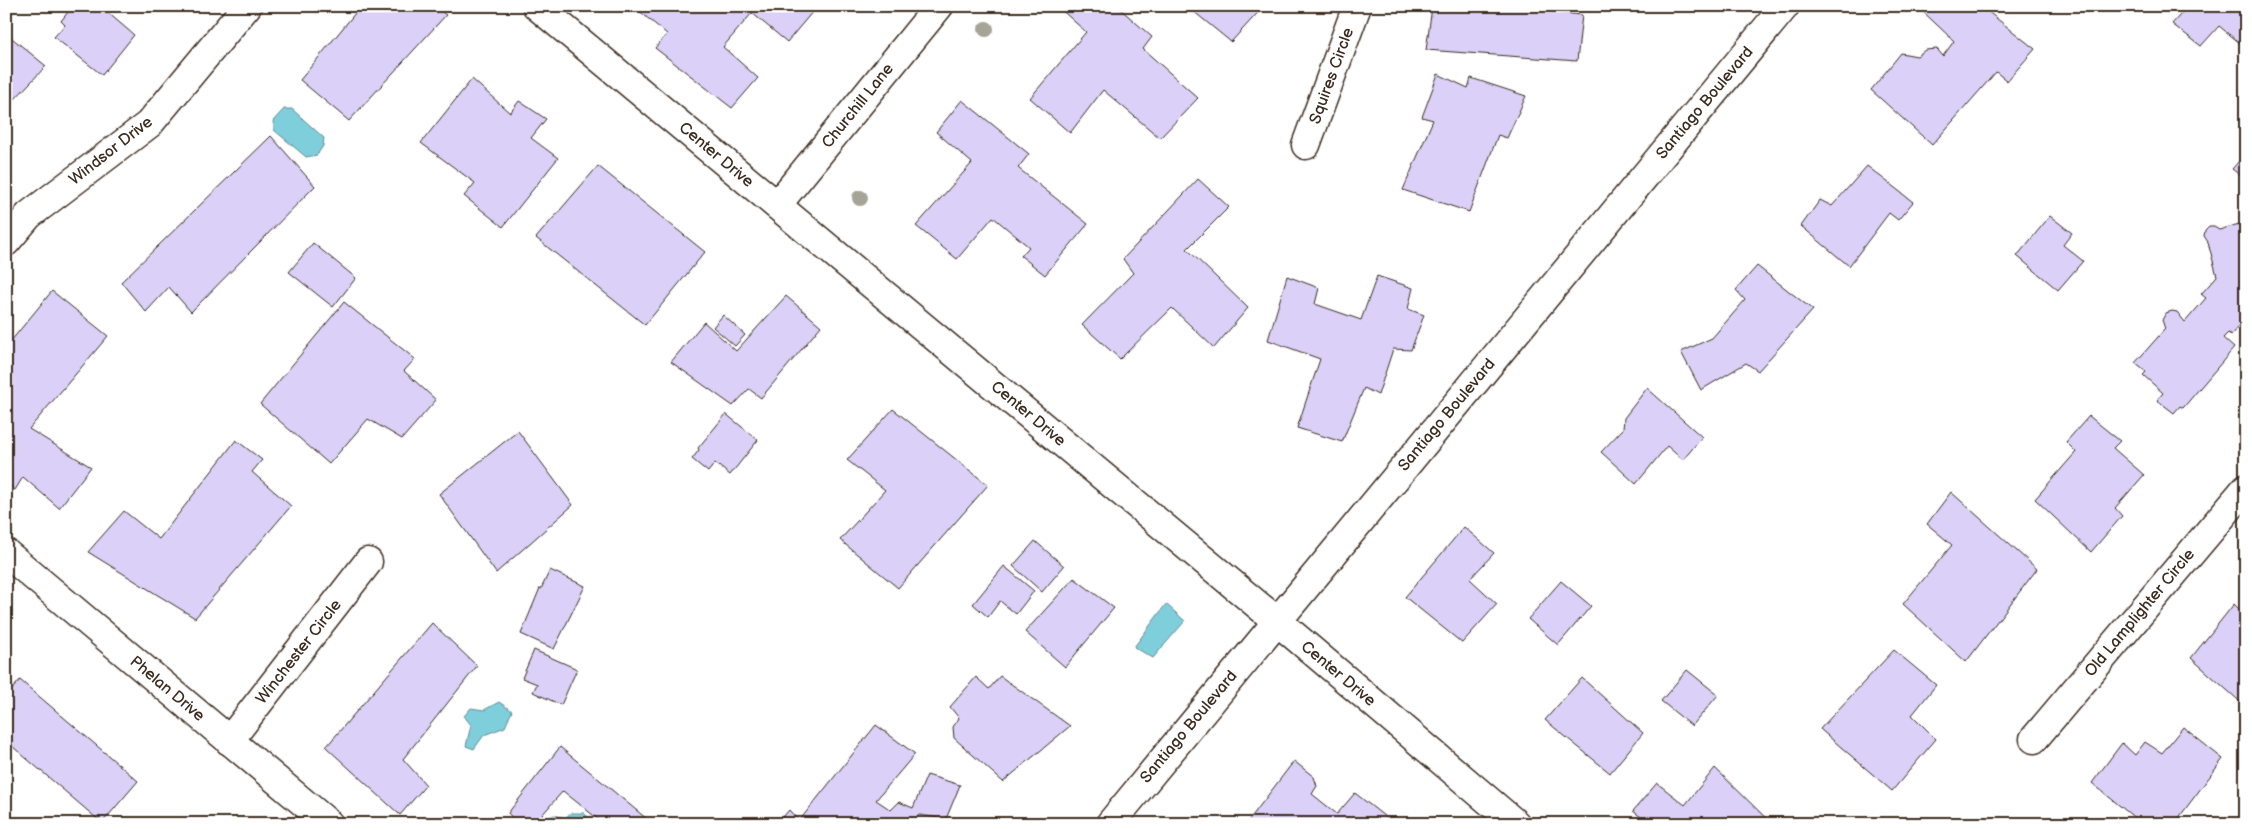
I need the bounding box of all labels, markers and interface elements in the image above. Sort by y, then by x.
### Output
street label: Squires Circle [1306,25,1358,127]
street label: Santiago Boulevard [1652,43,1758,163]
street label: Churchill Lane [818,59,898,152]
street label: Windsor Drive [66,112,157,189]
street label: Center Drive [675,118,758,192]
street label: Santiago Boulevard [1394,355,1500,475]
street label: Center Drive [987,377,1070,451]
street label: Old Lamplighter Circle [2081,545,2199,681]
street label: Winchester Circle [252,596,346,708]
street label: Center Drive [1297,637,1380,711]
street label: Phelan Drive [126,652,209,726]
street label: Santiago Boulevard [1136,667,1242,787]

